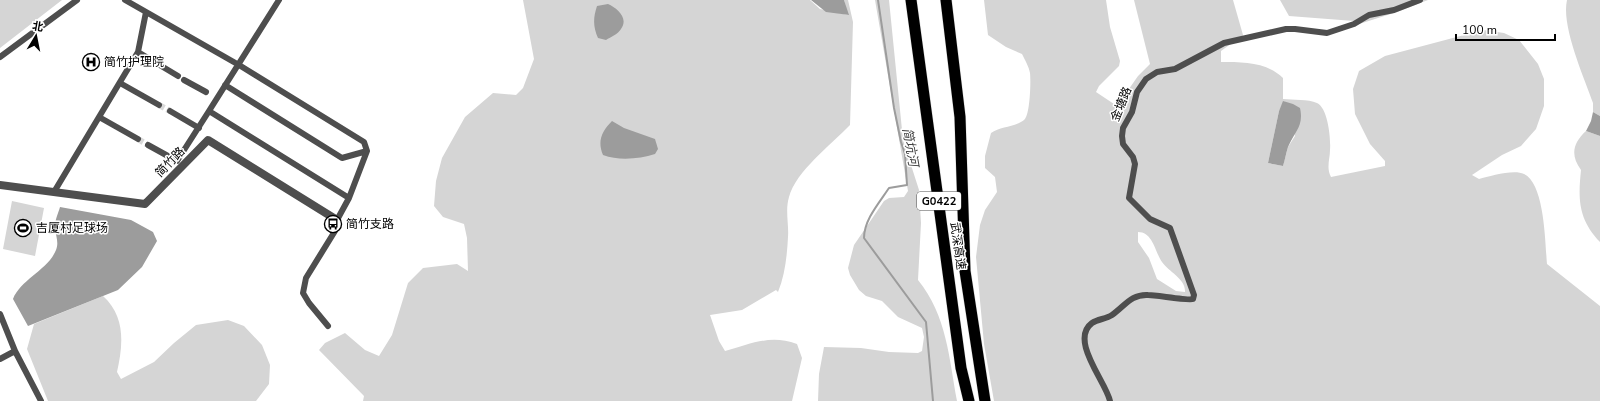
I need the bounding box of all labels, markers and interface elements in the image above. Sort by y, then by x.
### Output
north arrow [16,16,56,56]
scale bar [1456,16,1555,42]
text: 北 [31,18,44,35]
text: 100 m [1462,22,1497,38]
hospital icon: 简竹护理院 [81,52,101,72]
place label: 简竹护理院 [104,54,164,70]
street label: 金塘路 [1107,84,1135,124]
water label: 简坑河 [898,126,923,171]
street label: 简竹路 [152,143,188,181]
road number: G0422 [917,192,961,210]
bus stop icon: 简竹支路 [323,214,343,234]
place label: 简竹支路 [346,216,394,232]
sports icon: 吉厦村足球场 [13,218,33,238]
place label: 吉厦村足球场 [36,220,108,236]
street label: 武深高速 [947,221,969,271]

